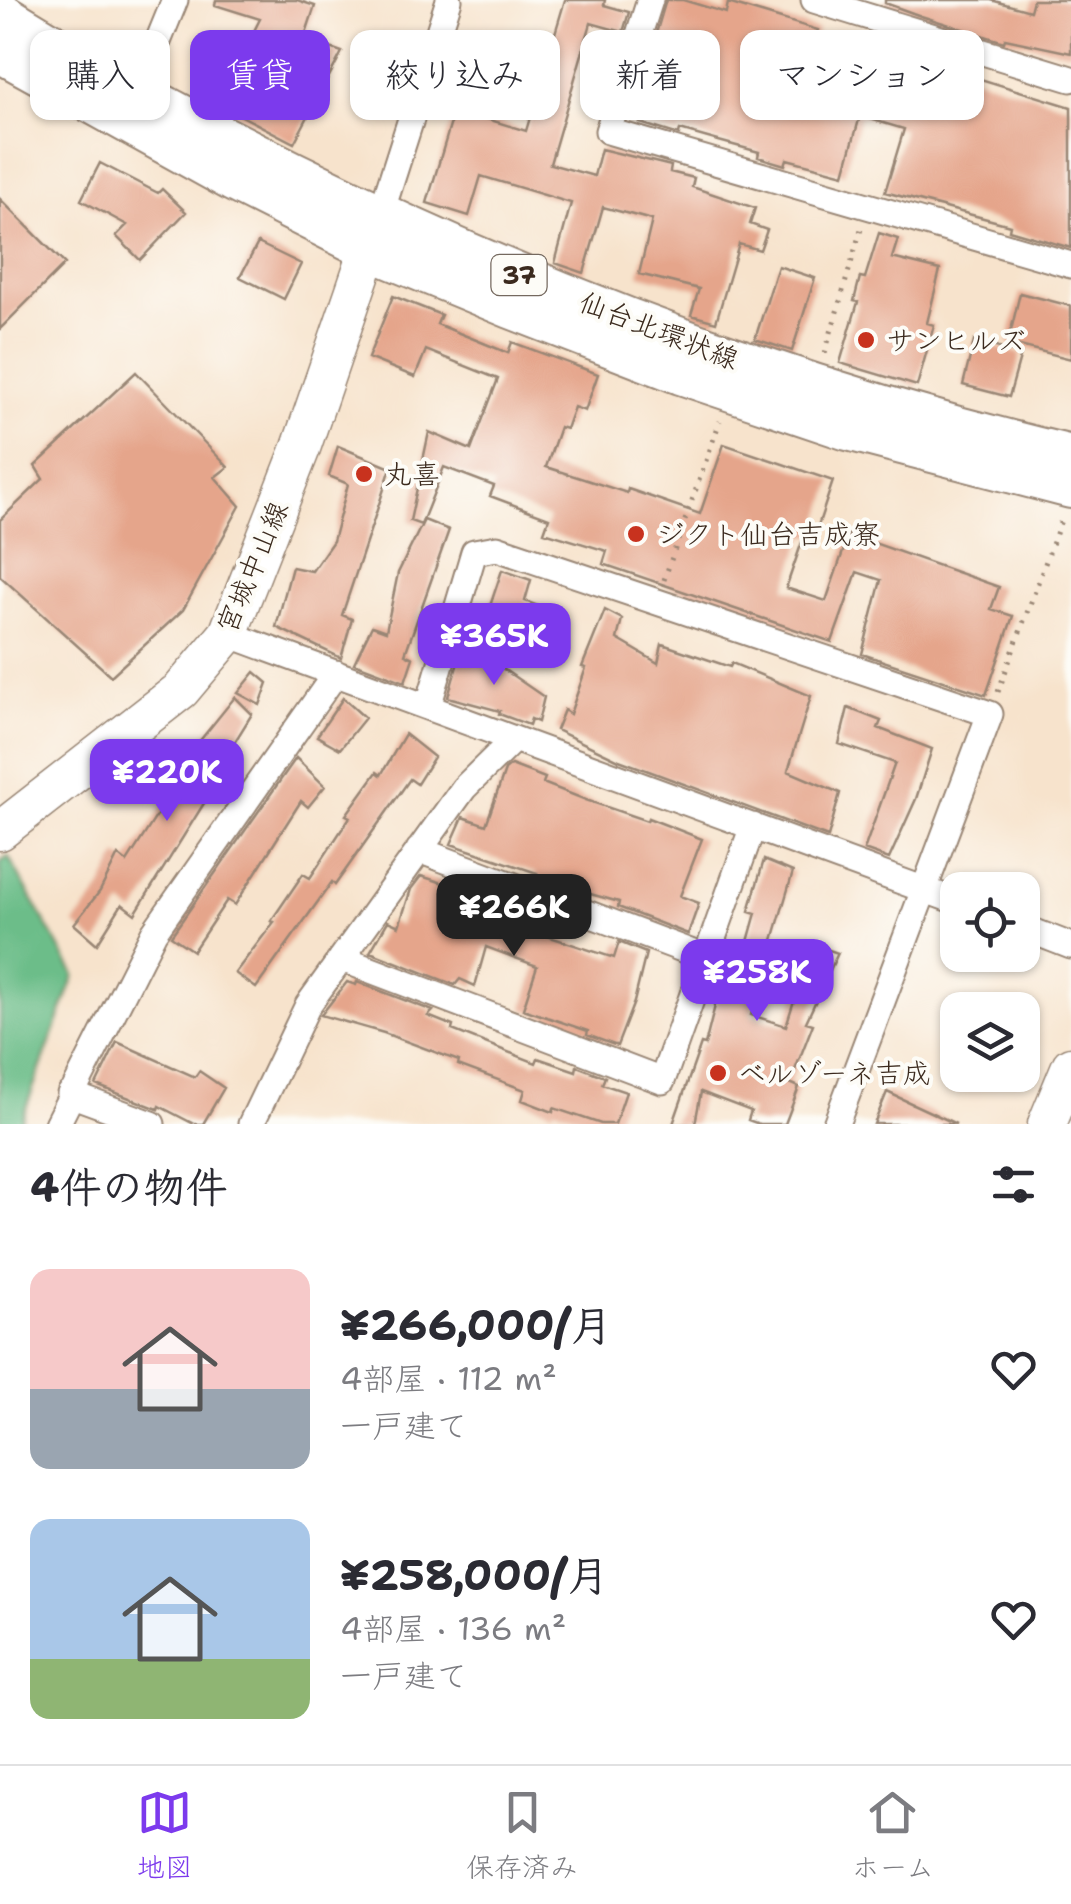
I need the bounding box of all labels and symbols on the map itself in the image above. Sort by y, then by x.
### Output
road number: 37 [492,255,546,295]
street label: 仙台北環状線 [574,282,744,378]
place label: サンヒルズ [886,321,1025,359]
marker: サンヒルズ [855,329,877,351]
place label: 丸喜 [384,455,440,493]
marker: 丸喜 [353,463,375,485]
street label: 宮城中山線 [207,495,297,639]
place label: ジクト仙台吉成寮 [656,515,880,553]
marker: ジクト仙台吉成寮 [625,523,647,545]
pin: ¥365K [424,603,564,688]
pin: ¥220K [97,739,237,824]
pin: ¥266K [444,874,584,959]
pin: ¥258K [687,939,827,1024]
place label: ベルゾーネ吉成 [738,1054,931,1092]
marker: ベルゾーネ吉成 [707,1062,729,1084]

